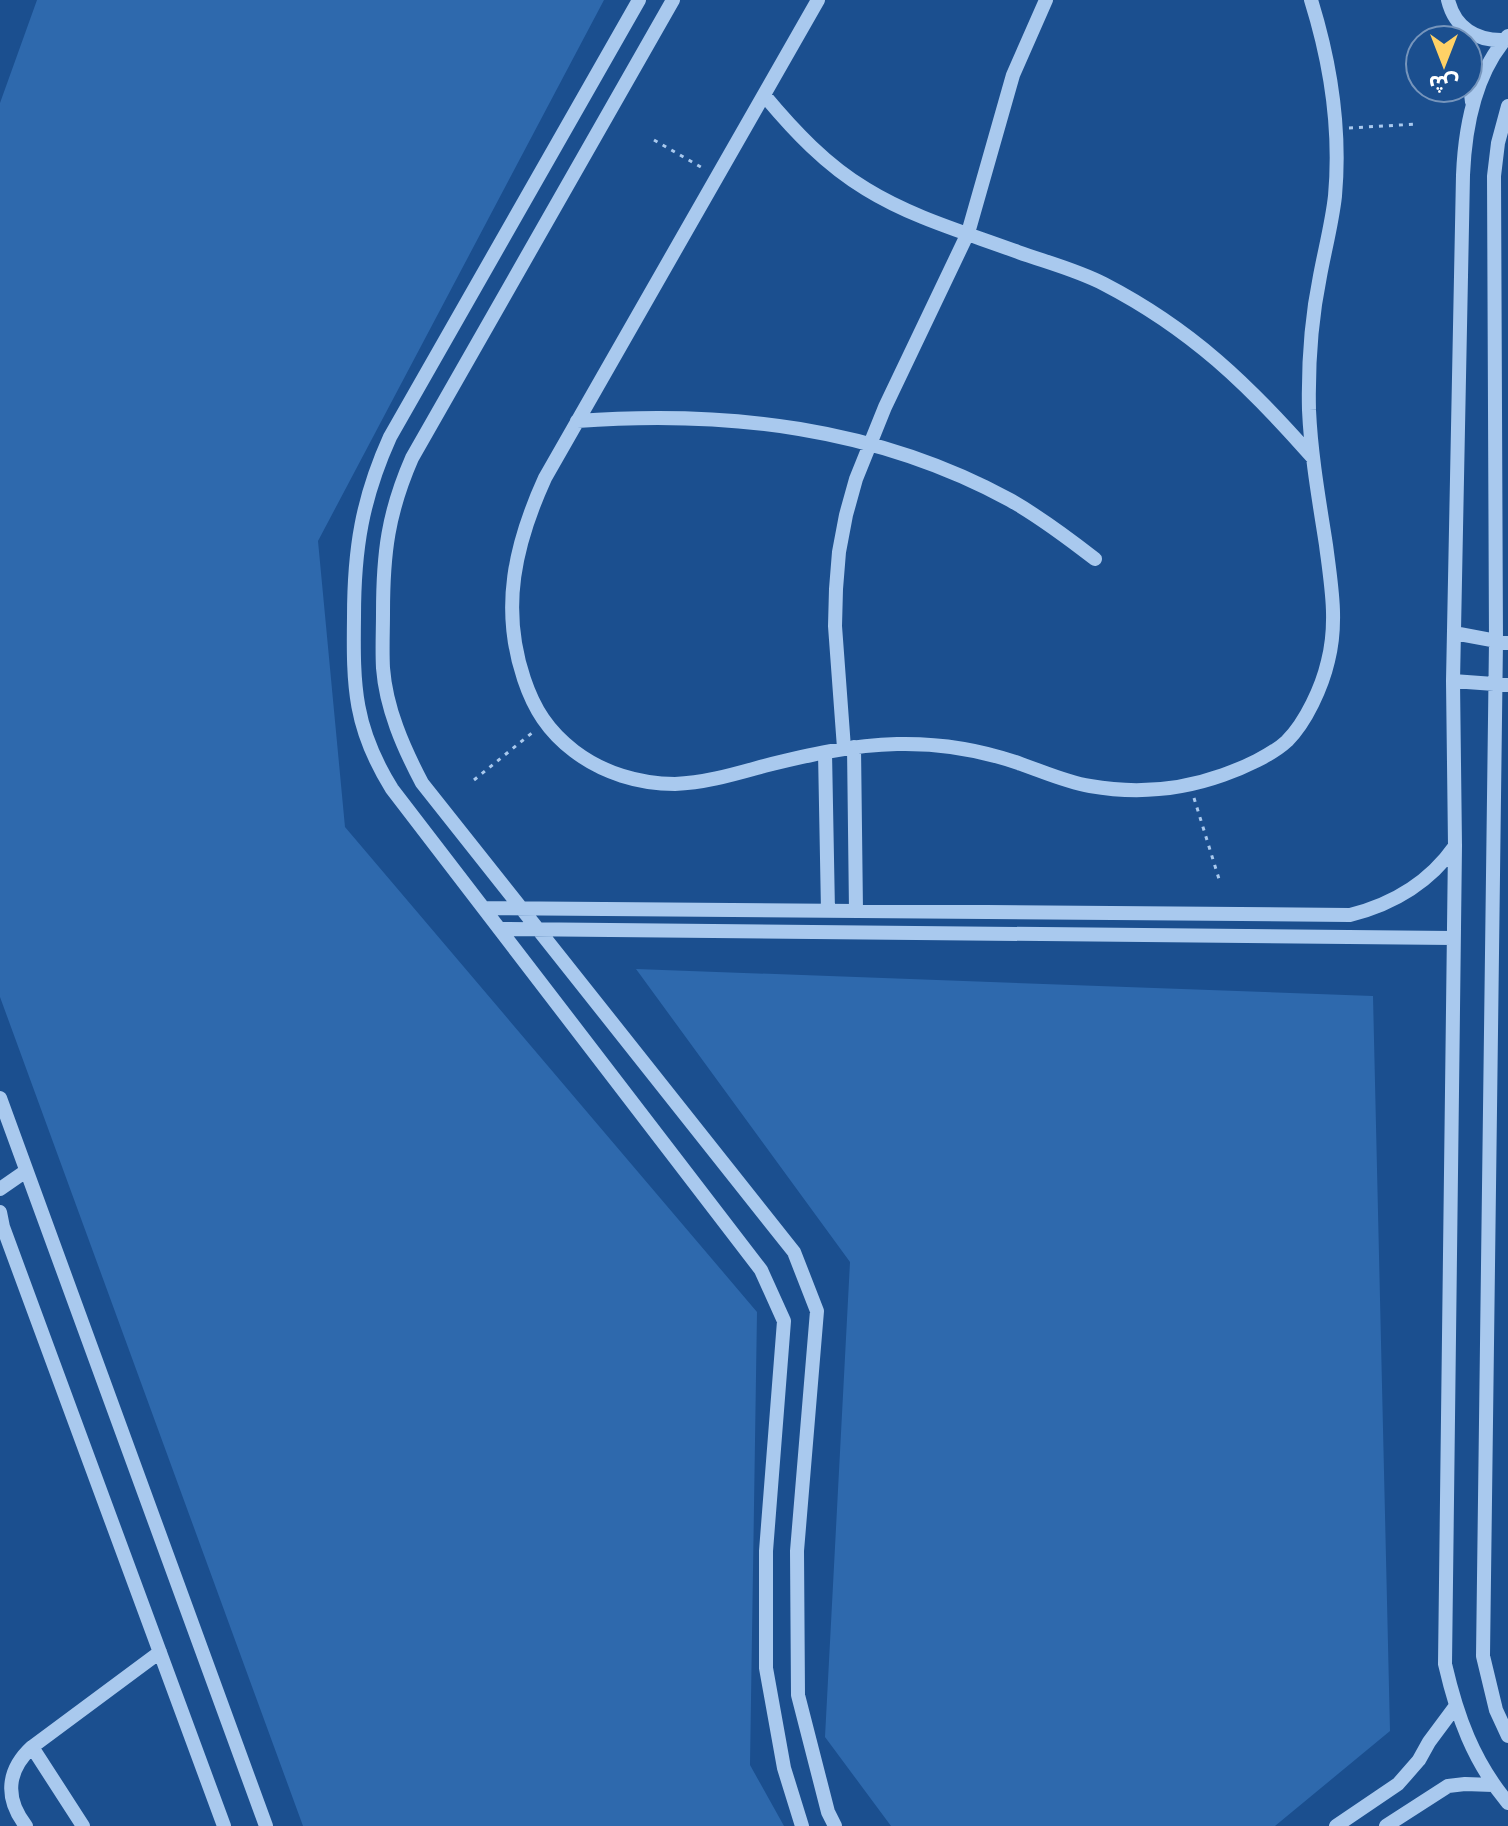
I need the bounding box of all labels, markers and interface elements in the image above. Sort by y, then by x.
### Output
north arrow [1404,24,1484,104]
text: ش [1429,70,1459,97]

